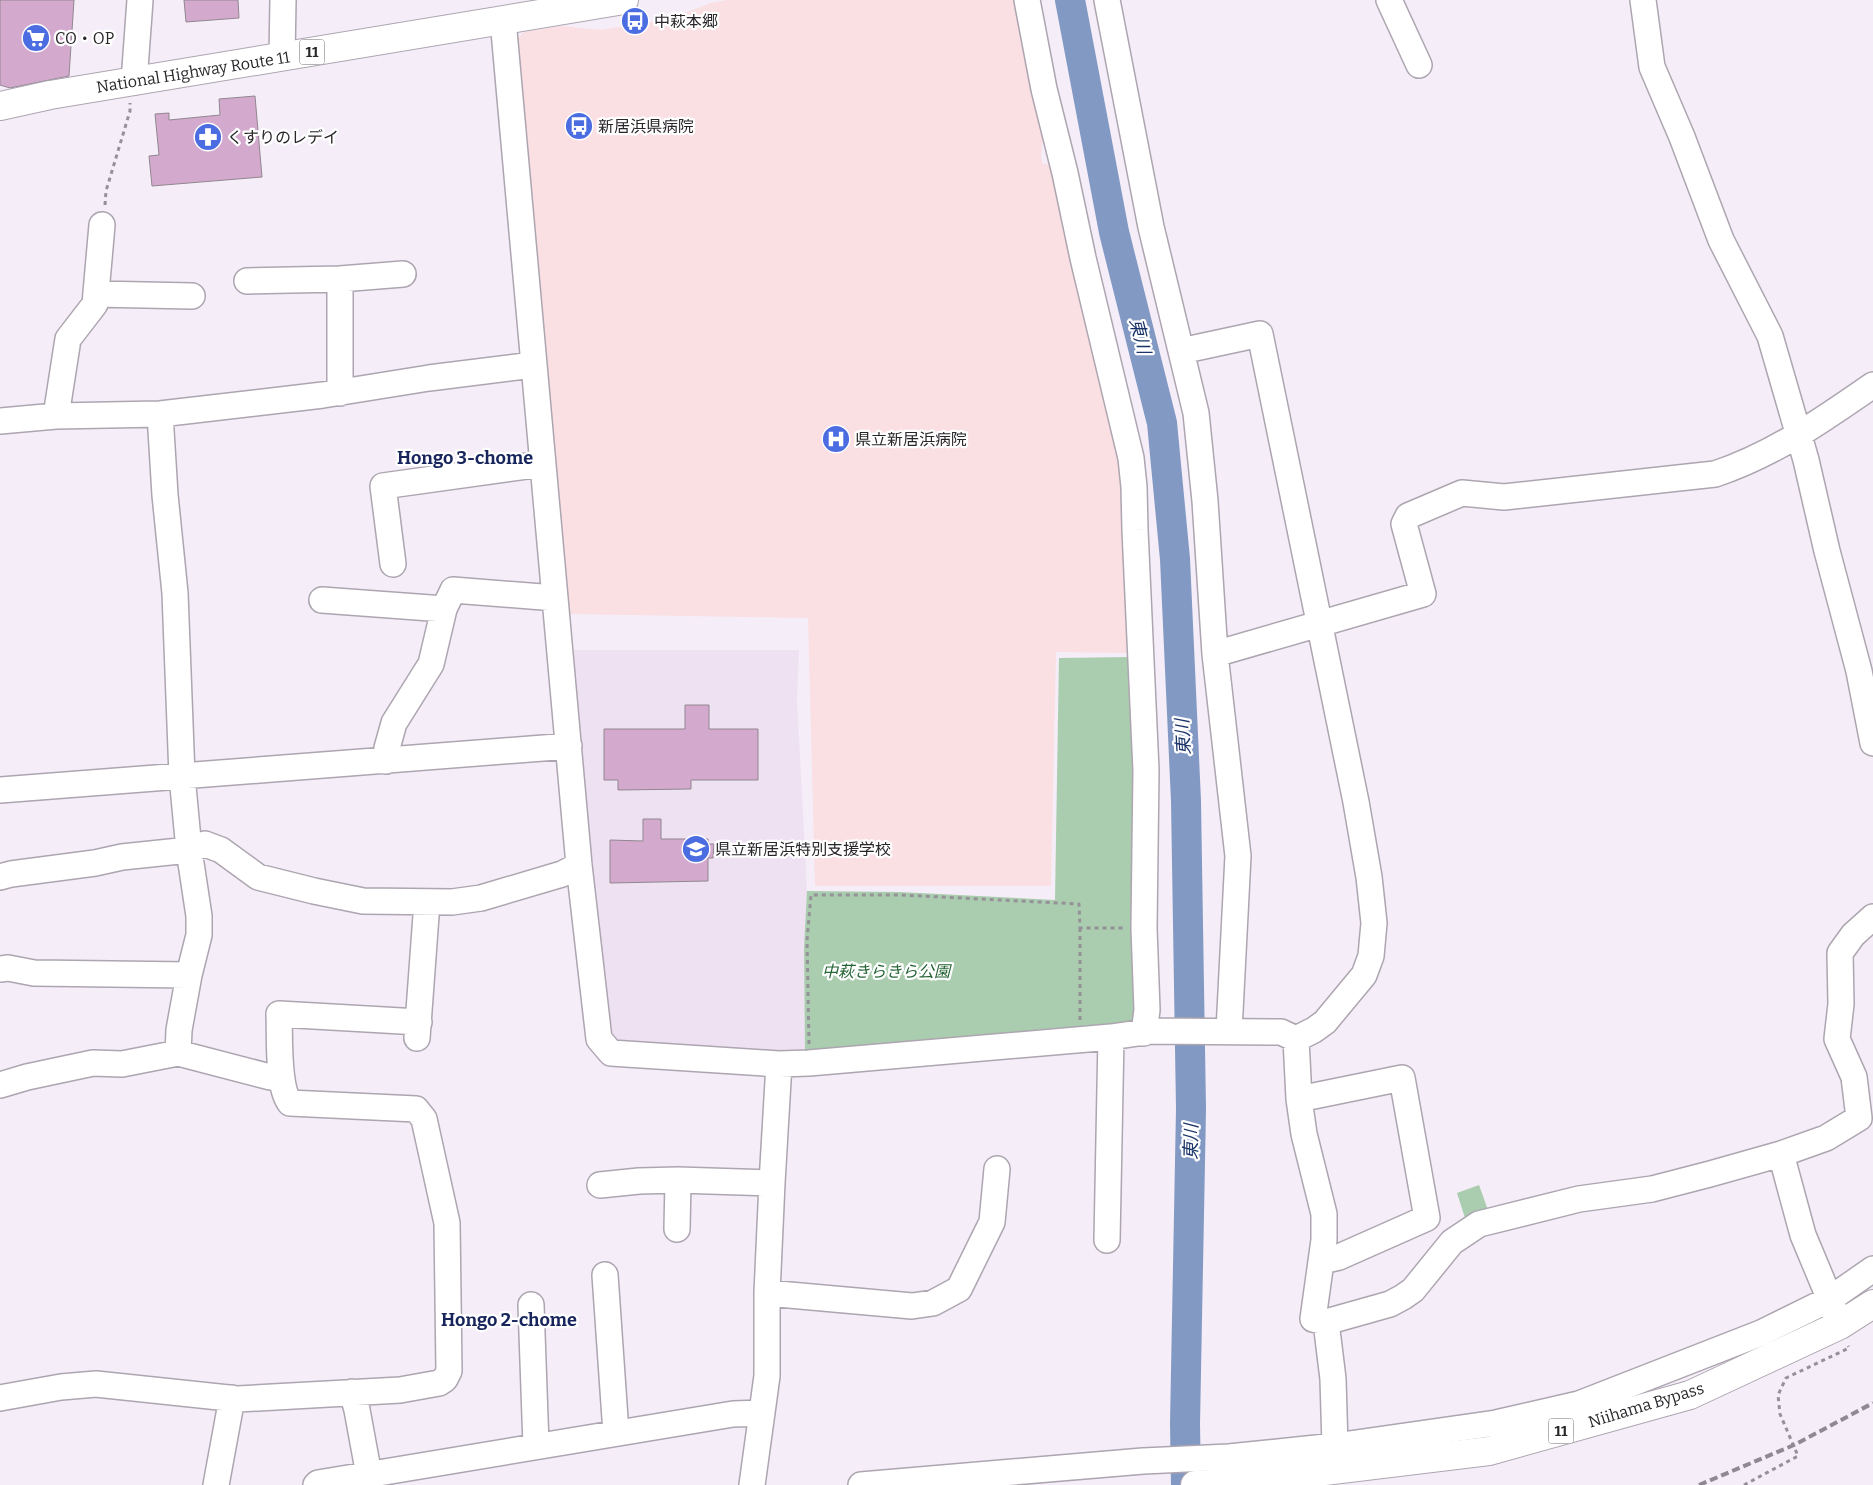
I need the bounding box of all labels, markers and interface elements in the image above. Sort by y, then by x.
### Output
bus stop icon: 中萩本郷 [620,6,650,36]
place label: 中萩本郷 [654,12,718,31]
supermarket icon: CO・OP [21,23,51,53]
place label: CO・OP [55,29,114,48]
road number: 11 [300,40,324,64]
street label: National Highway Route 11 [95,47,292,97]
bus stop icon: 新居浜県病院 [564,111,594,141]
place label: 新居浜県病院 [598,117,694,136]
pharmacy icon: くすりのレデイ [193,122,223,152]
place label: くすりのレデイ [227,128,339,147]
water label: 東川 [1125,316,1156,358]
hospital icon: 県立新居浜病院 [821,424,851,454]
place label: 県立新居浜病院 [855,430,967,449]
district label: Hongo 3-chome [397,447,533,469]
water label: 東川 [1171,716,1195,756]
school or university icon: 県立新居浜特別支援学校 [681,834,711,864]
place label: 県立新居浜特別支援学校 [715,840,891,859]
park label: 中萩きらきら公園 [822,962,952,981]
water label: 東川 [1180,1122,1202,1160]
district label: Hongo 2-chome [441,1309,577,1331]
street label: Niihama Bypass [1586,1378,1706,1432]
road number: 11 [1548,1418,1574,1444]

